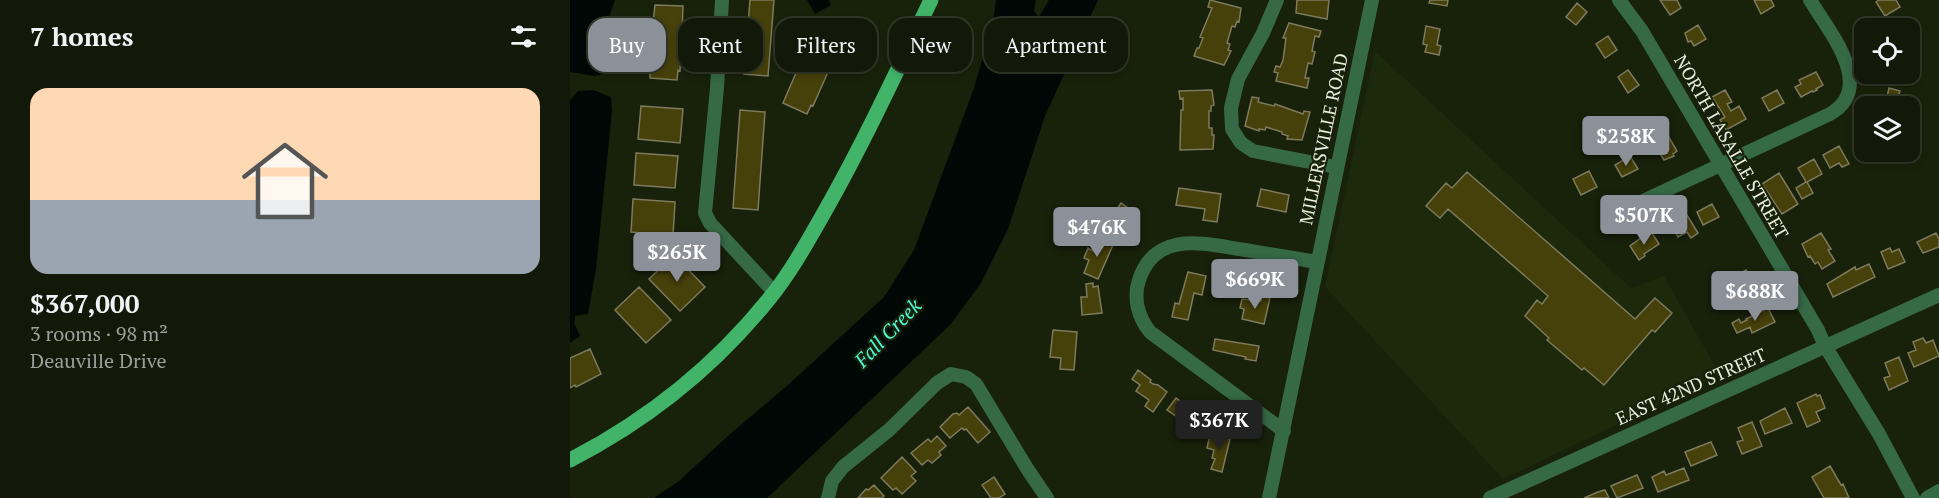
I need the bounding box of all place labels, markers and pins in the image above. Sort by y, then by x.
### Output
pin: $258K [1584,116,1668,167]
pin: $507K [1602,195,1686,246]
pin: $476K [1055,207,1139,258]
pin: $265K [635,232,719,283]
pin: $669K [1213,259,1297,310]
pin: $688K [1713,271,1797,322]
pin: $367K [1177,400,1261,451]

